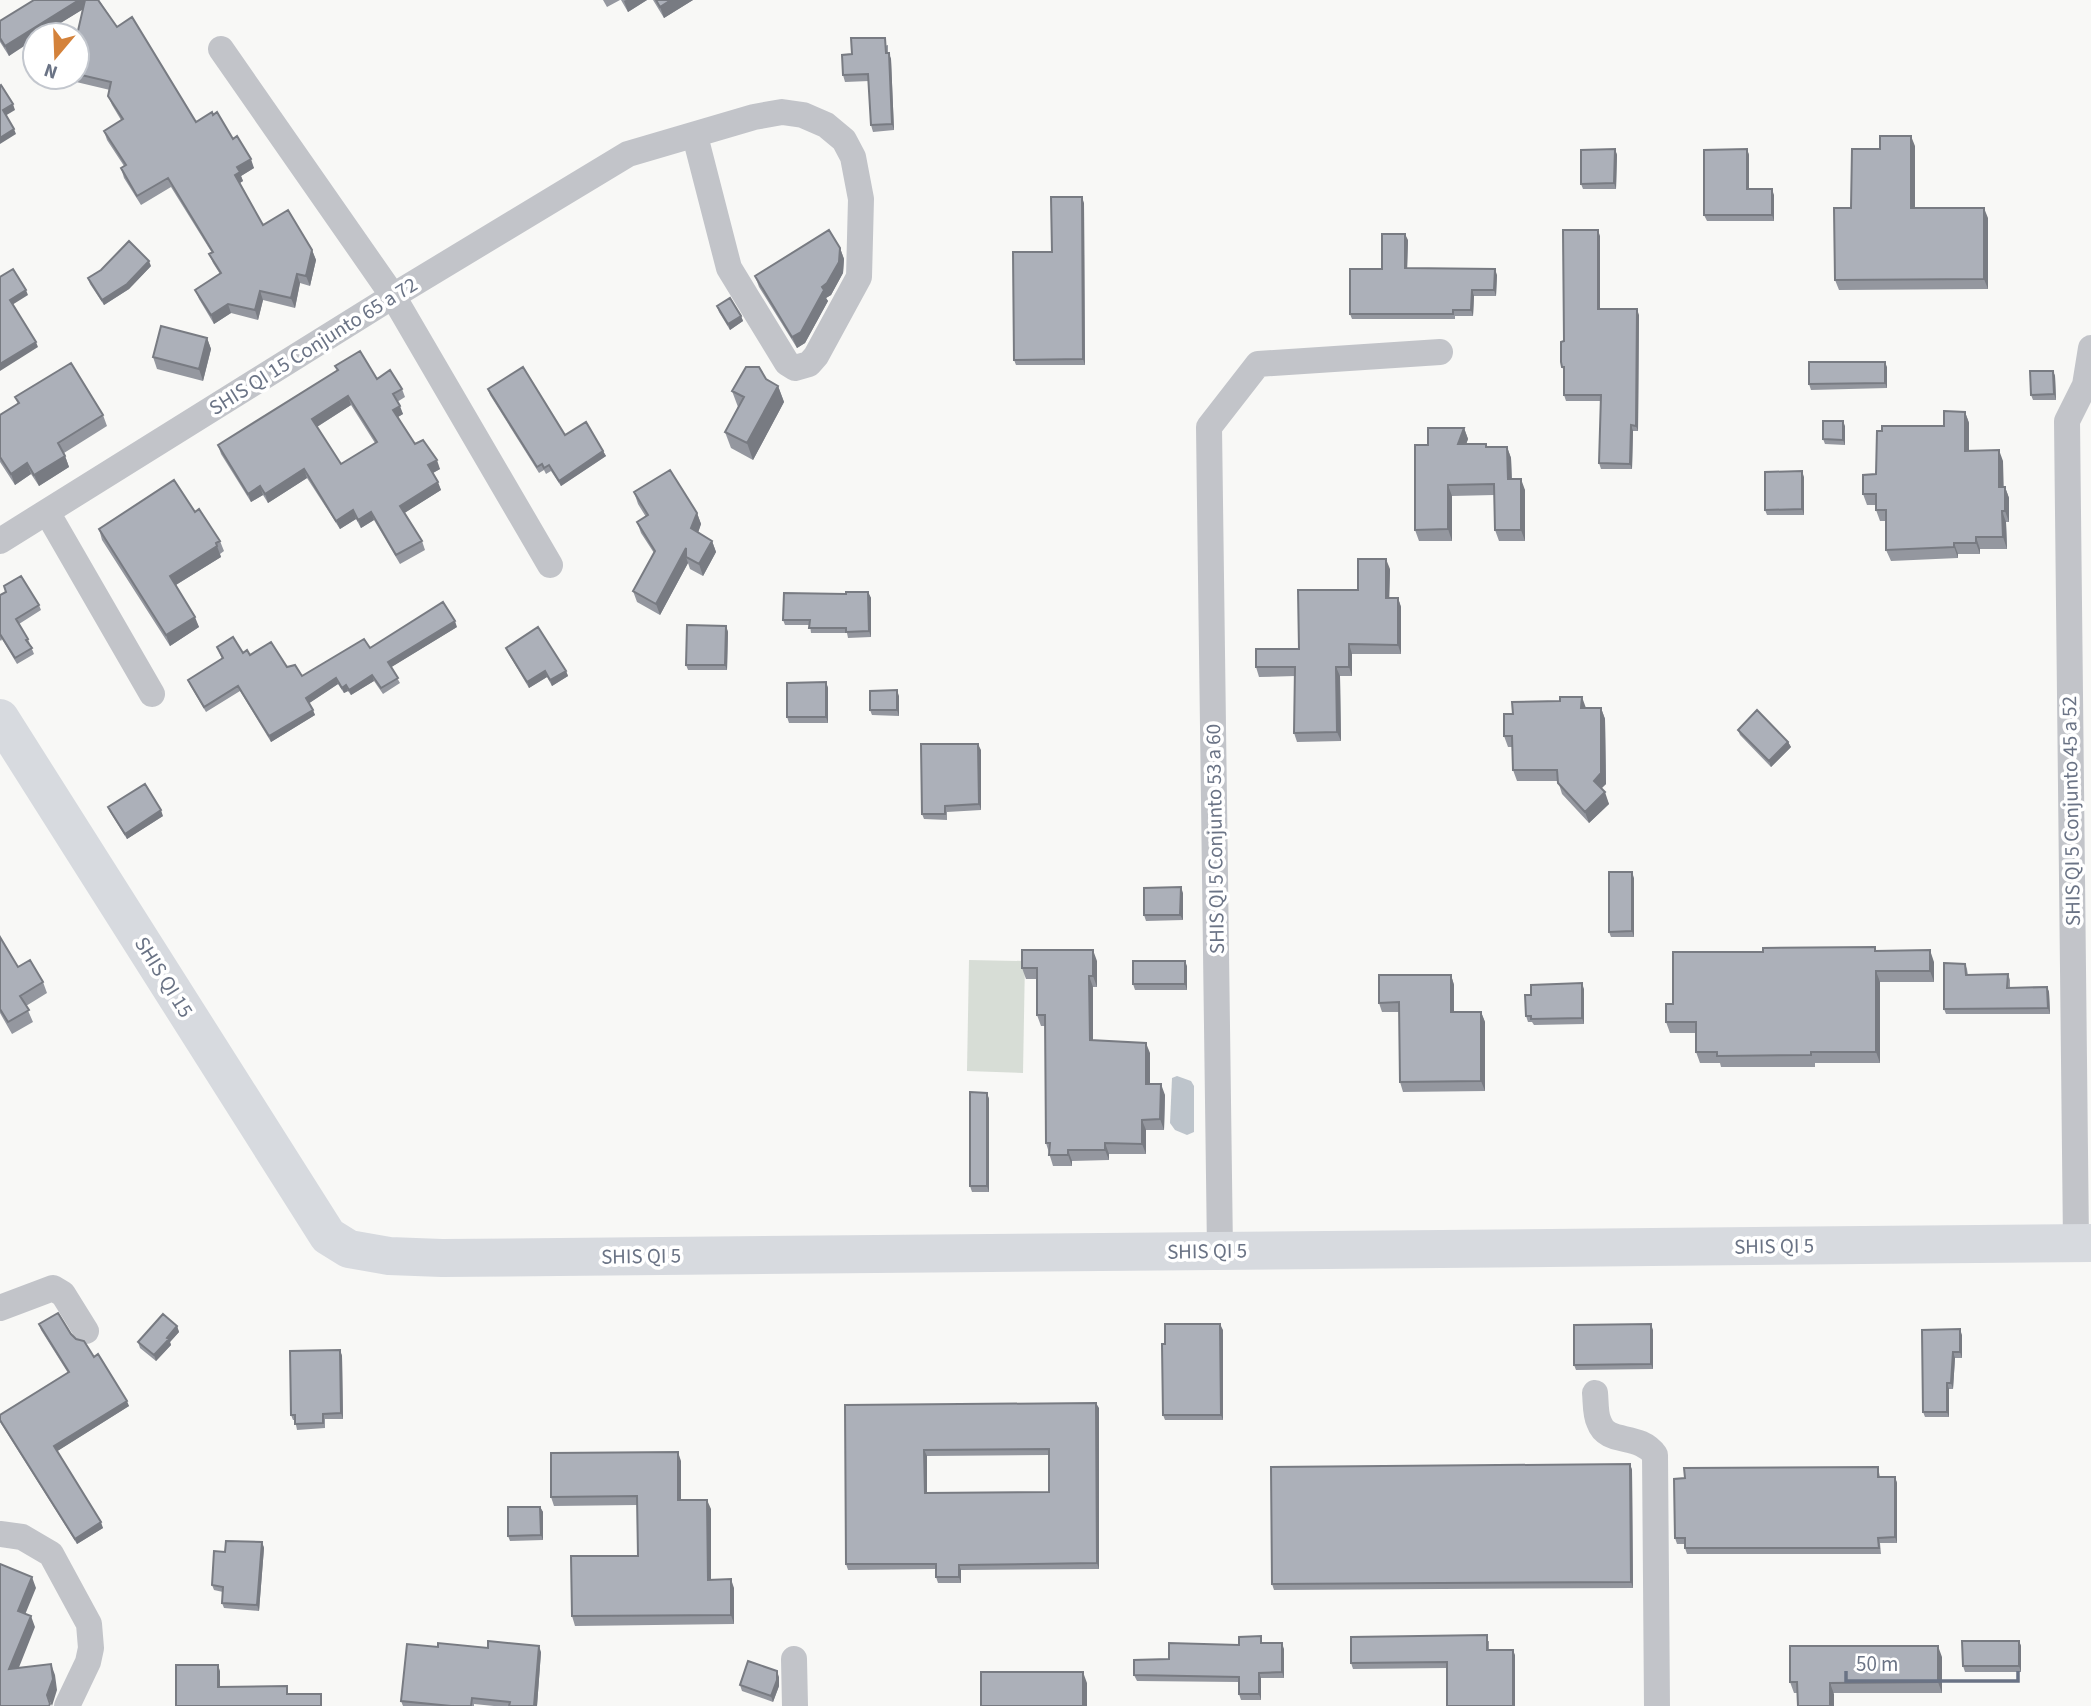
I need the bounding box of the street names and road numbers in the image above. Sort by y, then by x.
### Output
street label: SHIS QI 15 Conjunto 65 a 72 [203,270,423,422]
street label: SHIS QI 5 Conjunto 45 a 52 [2054,696,2088,926]
street label: SHIS QI 5 Conjunto 53 a 60 [1198,724,1232,954]
street label: SHIS QI 15 [127,931,201,1023]
street label: SHIS QI 5 [1734,1230,1814,1262]
street label: SHIS QI 5 [1167,1235,1247,1267]
street label: SHIS QI 5 [601,1240,681,1272]

